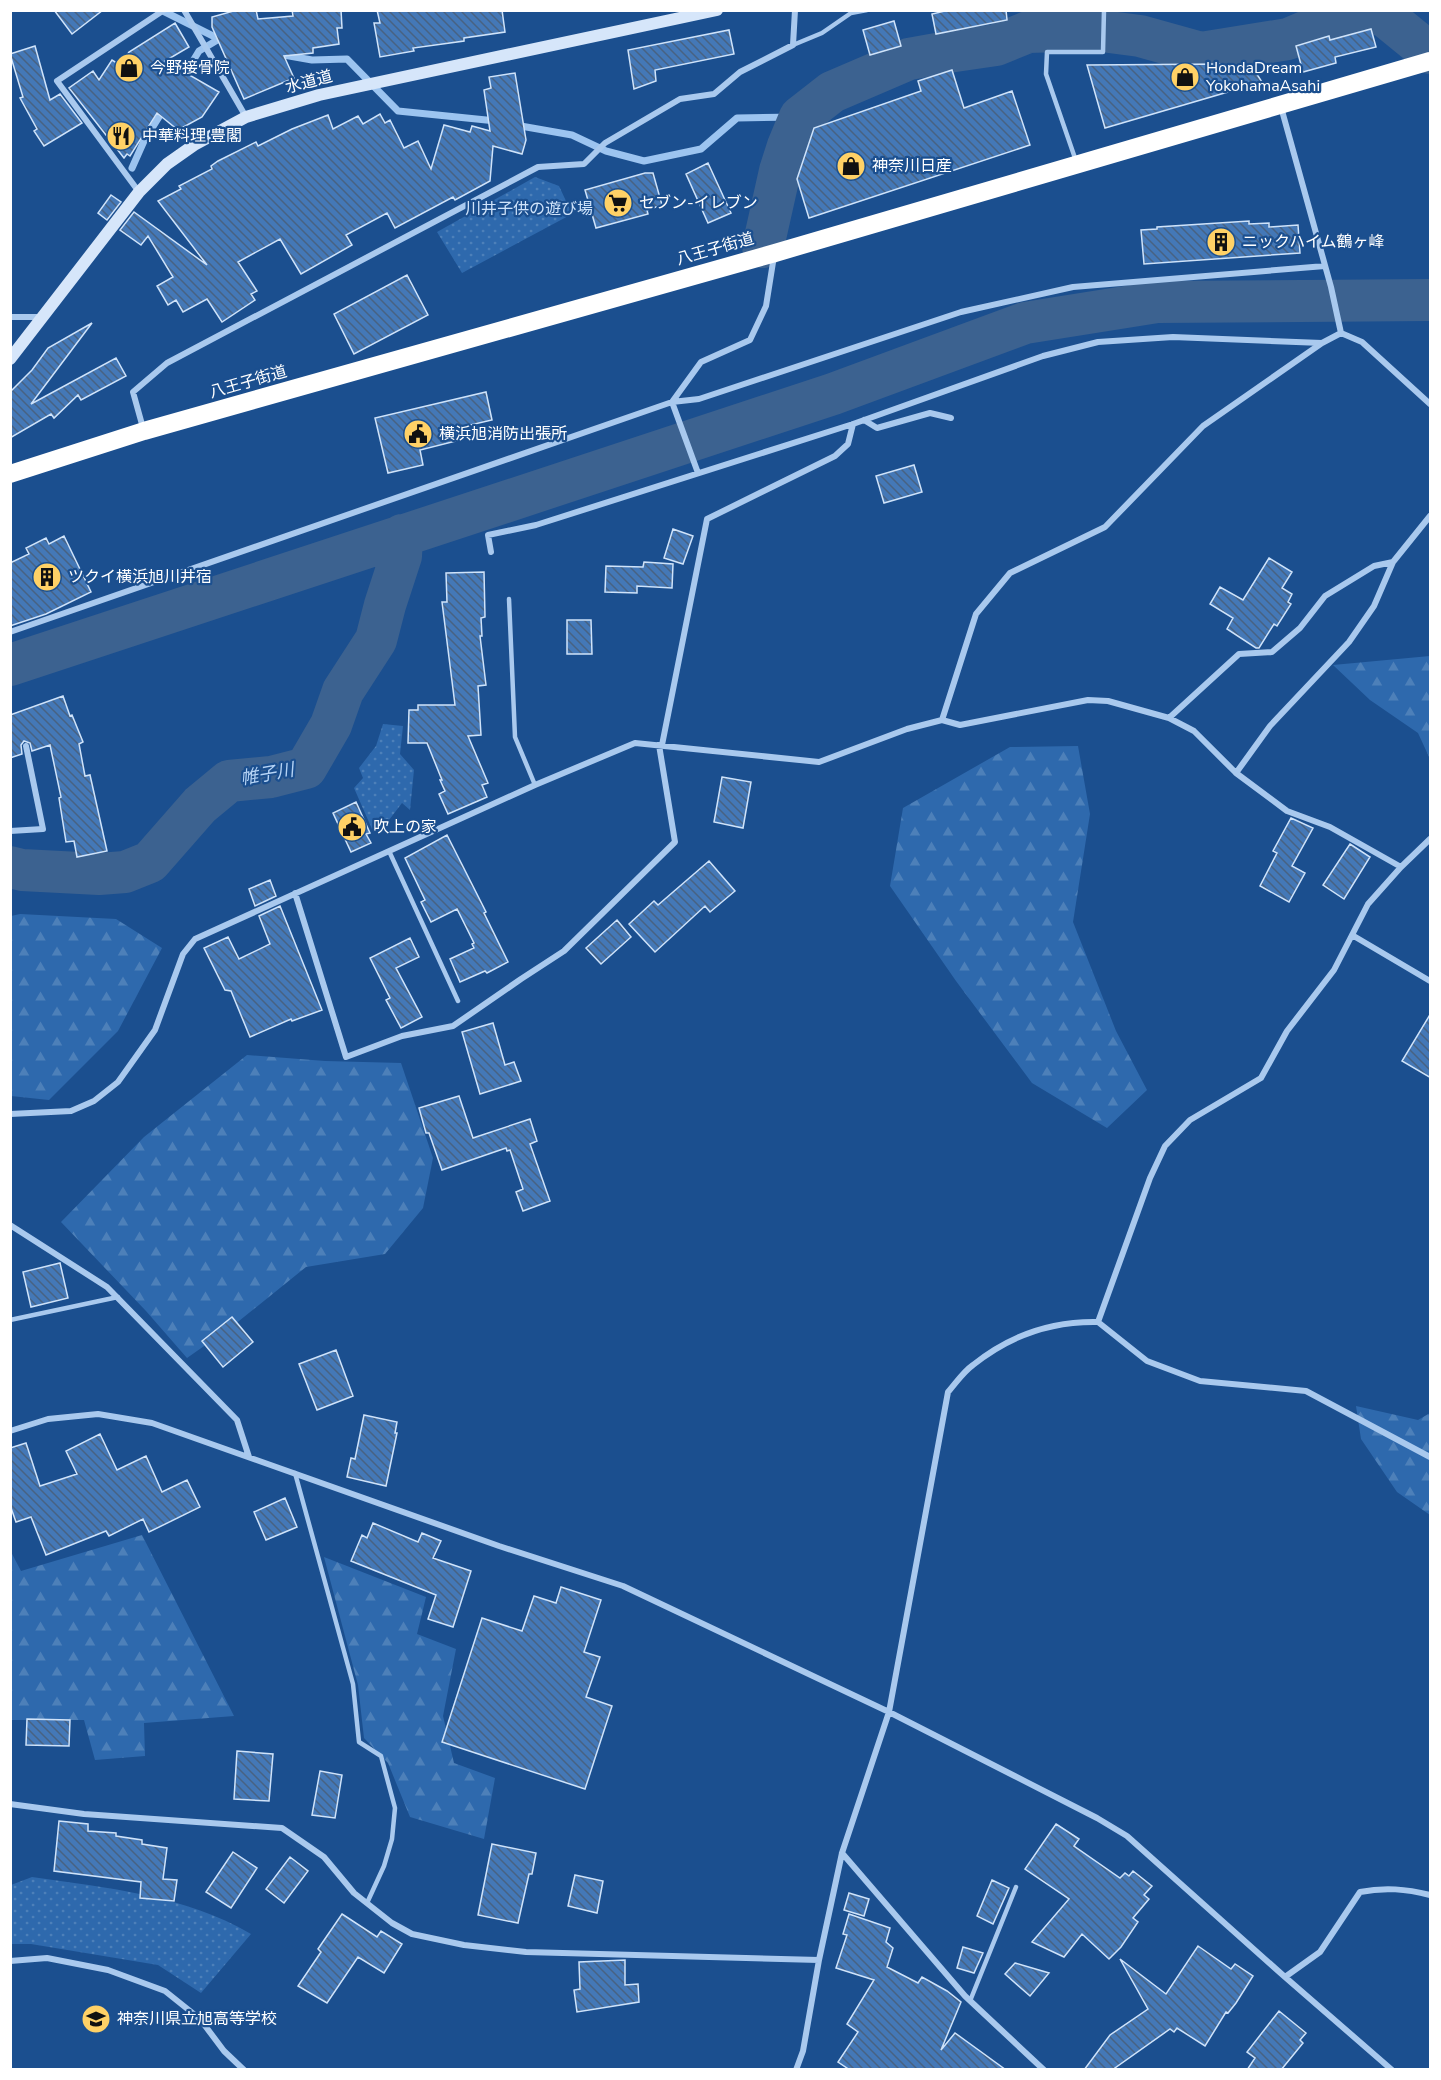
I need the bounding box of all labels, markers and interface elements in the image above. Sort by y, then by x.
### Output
shop icon: 今野接骨院 [113,52,145,84]
place label: 今野接骨院 [150,57,230,79]
place label: HondaDream YokohamaAsahi [1205,57,1320,97]
shop icon: HondaDream YokohamaAsahi [1169,61,1201,93]
street label: 水道道 [283,65,335,99]
restaurant icon: 中華料理 豊閣 [105,120,137,152]
place label: 中華料理 豊閣 [142,125,242,147]
shop icon: 神奈川日産 [835,150,867,182]
place label: 神奈川日産 [872,155,952,177]
supermarket icon: セブン-イレブン [602,187,634,219]
place label: セブン-イレブン [639,192,758,214]
park label: 川井子供の遊び場 [465,198,593,220]
building icon: ニックハイム鶴ヶ峰 [1205,226,1237,258]
street label: 八王子街道 [674,227,756,271]
place label: ニックハイム鶴ヶ峰 [1242,231,1385,253]
street label: 八王子街道 [207,360,289,404]
public building icon: 横浜旭消防出張所 [402,418,434,450]
place label: 横浜旭消防出張所 [439,423,567,445]
building icon: ツクイ横浜旭川井宿 [31,561,63,593]
place label: ツクイ横浜旭川井宿 [68,566,212,588]
water label: 帷子川 [238,757,298,791]
public building icon: 吹上の家 [336,811,368,843]
place label: 吹上の家 [373,816,437,838]
school or university icon: 神奈川県立旭高等学校 [80,2003,112,2035]
place label: 神奈川県立旭高等学校 [117,2008,277,2030]

